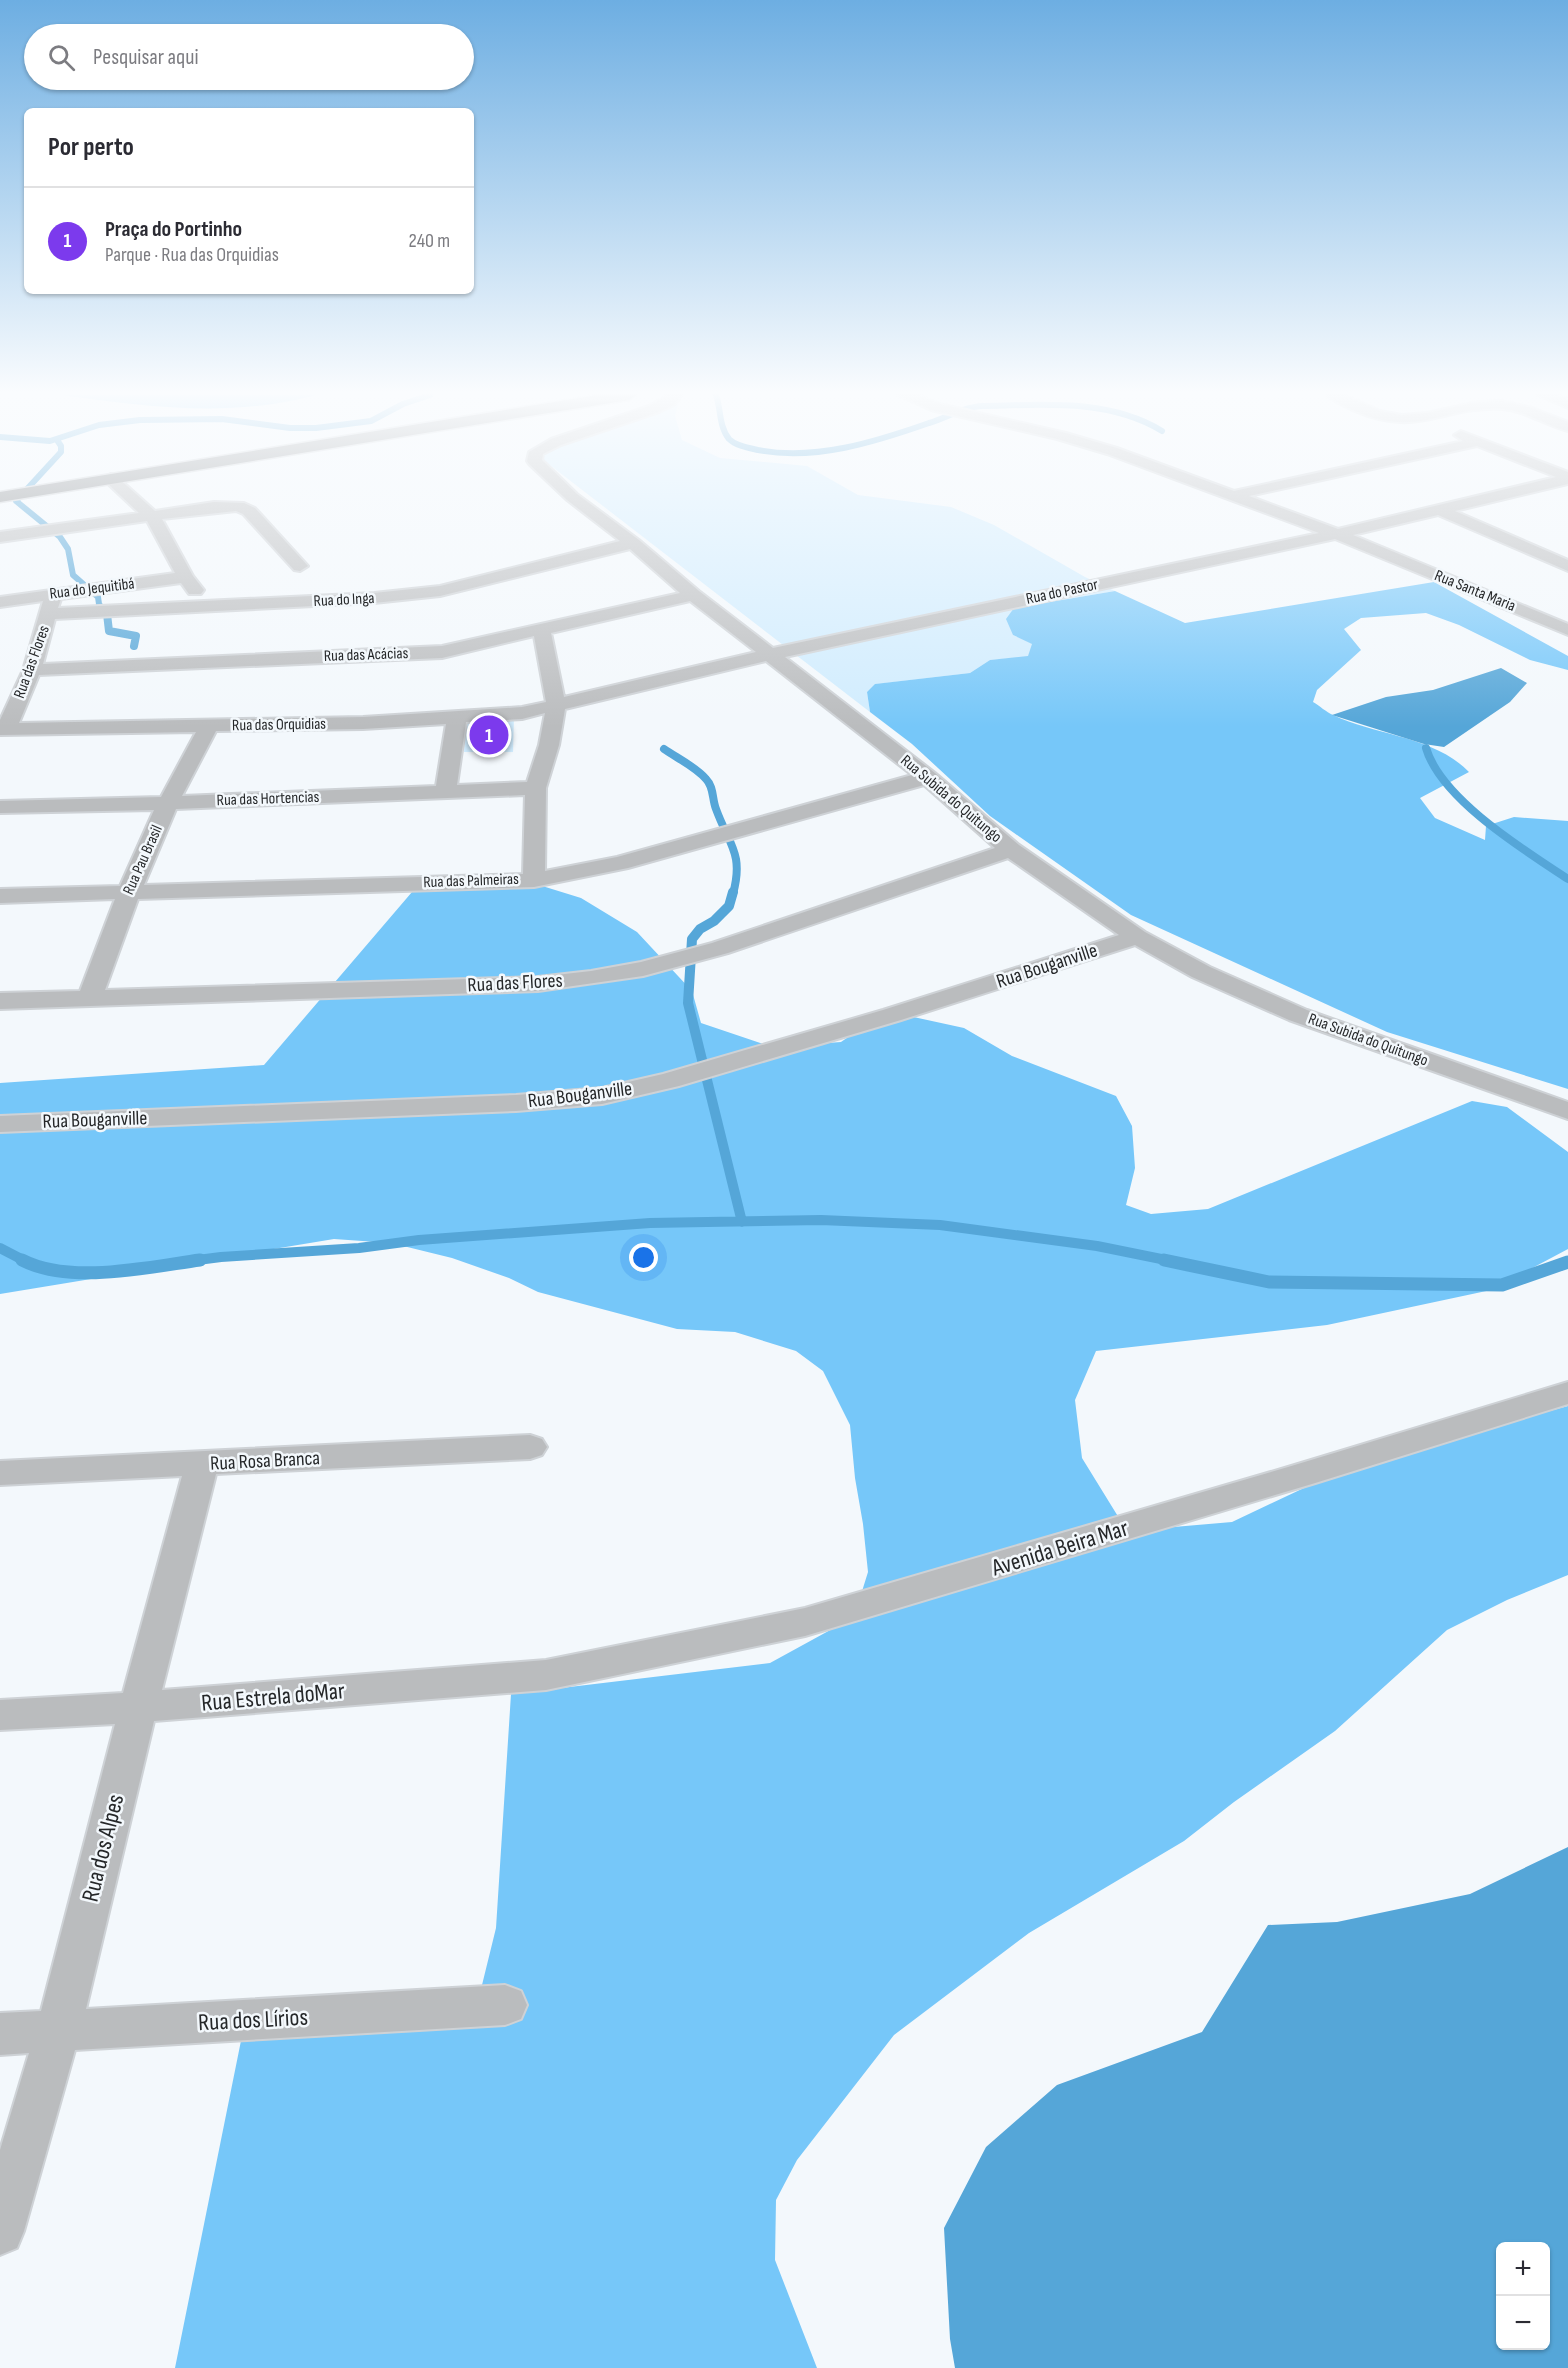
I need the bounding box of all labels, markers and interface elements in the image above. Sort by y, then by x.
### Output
search box [24,24,474,90]
icon: search [45,41,78,74]
text: Pesquisar aqui [93,44,198,71]
text: Por perto [48,132,134,163]
text: Praça do Portinho [105,216,242,243]
text: 1 [64,229,71,253]
text: 240 m [409,229,450,253]
text: Parque · Rua das Orquidias [105,243,279,267]
street label: Rua Santa Maria [1432,566,1518,616]
street label: Rua do Jequitibá [49,574,135,604]
street label: Rua do Pastor [1024,575,1100,609]
street label: Rua do Inga [313,589,375,611]
street label: Rua das Flores [10,623,54,701]
street label: Rua das Acácias [323,644,409,666]
pin: 1 [470,712,508,758]
street label: Rua das Orquidias [232,715,326,735]
street label: Rua Subida do Quitungo [897,751,1005,847]
street label: Rua das Hortencias [216,788,320,810]
street label: Rua Pau Brasil [119,822,167,898]
street label: Rua das Palmeiras [423,870,519,892]
street label: Rua Bouganville [993,938,1101,994]
street label: Rua das Flores [467,969,563,997]
street label: Rua Subida do Quitungo [1305,1010,1431,1070]
street label: Rua Bouganville [526,1077,634,1113]
street label: Rua Bouganville [42,1106,148,1134]
your location [629,1243,658,1272]
street label: Rua Rosa Branca [210,1446,320,1476]
street label: Avenida Beira Mar [987,1513,1132,1583]
street label: Rua Estrela doMar [200,1676,346,1718]
street label: Rua dos Alpes [76,1791,130,1905]
street label: Rua dos Lírios [197,2003,309,2037]
map controls [1496,2242,1550,2350]
button: + [1496,2242,1550,2296]
button: − [1496,2296,1550,2350]

